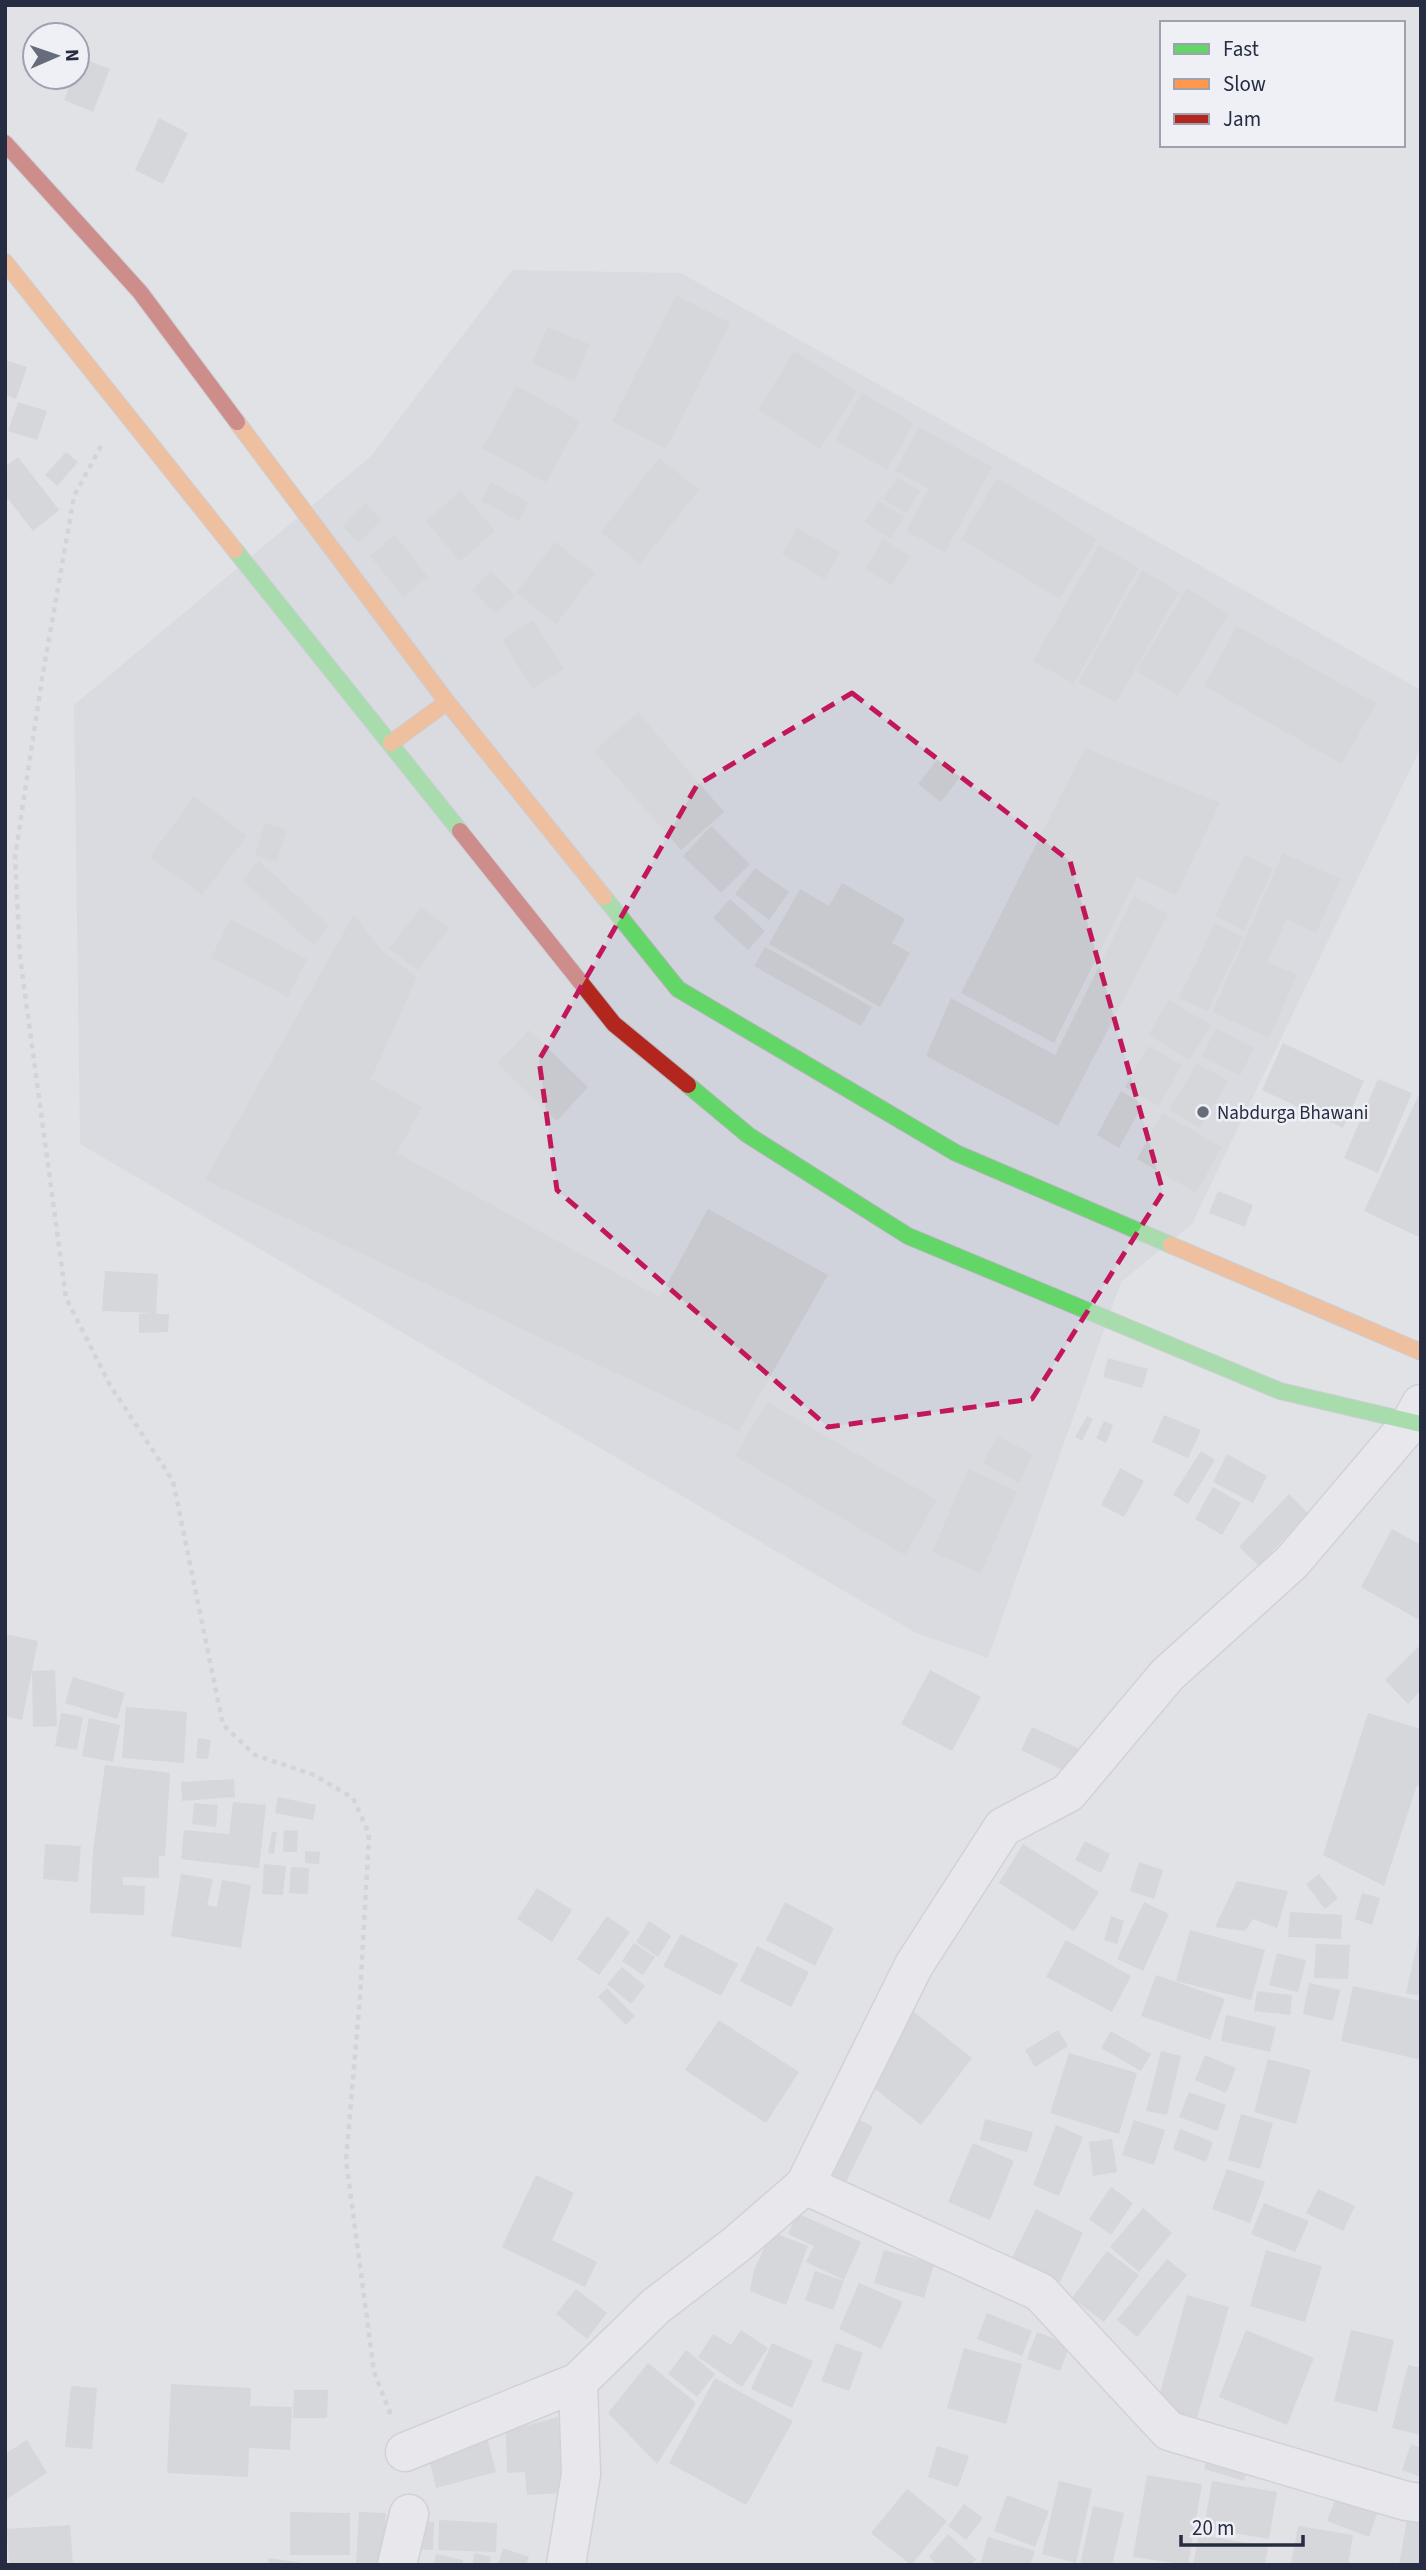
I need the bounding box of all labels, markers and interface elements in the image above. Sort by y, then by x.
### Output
north arrow [21,21,91,91]
legend [1160,21,1405,147]
text: Fast [1223,34,1259,64]
text: N [58,49,85,62]
text: Slow [1223,69,1266,99]
text: Jam [1223,104,1261,134]
place label: Nabdurga Bhawani [1217,1100,1369,1127]
marker: Nabdurga Bhawani [1195,1104,1211,1120]
scale bar [1181,2504,1304,2548]
text: 20 m [1192,2513,1234,2543]

